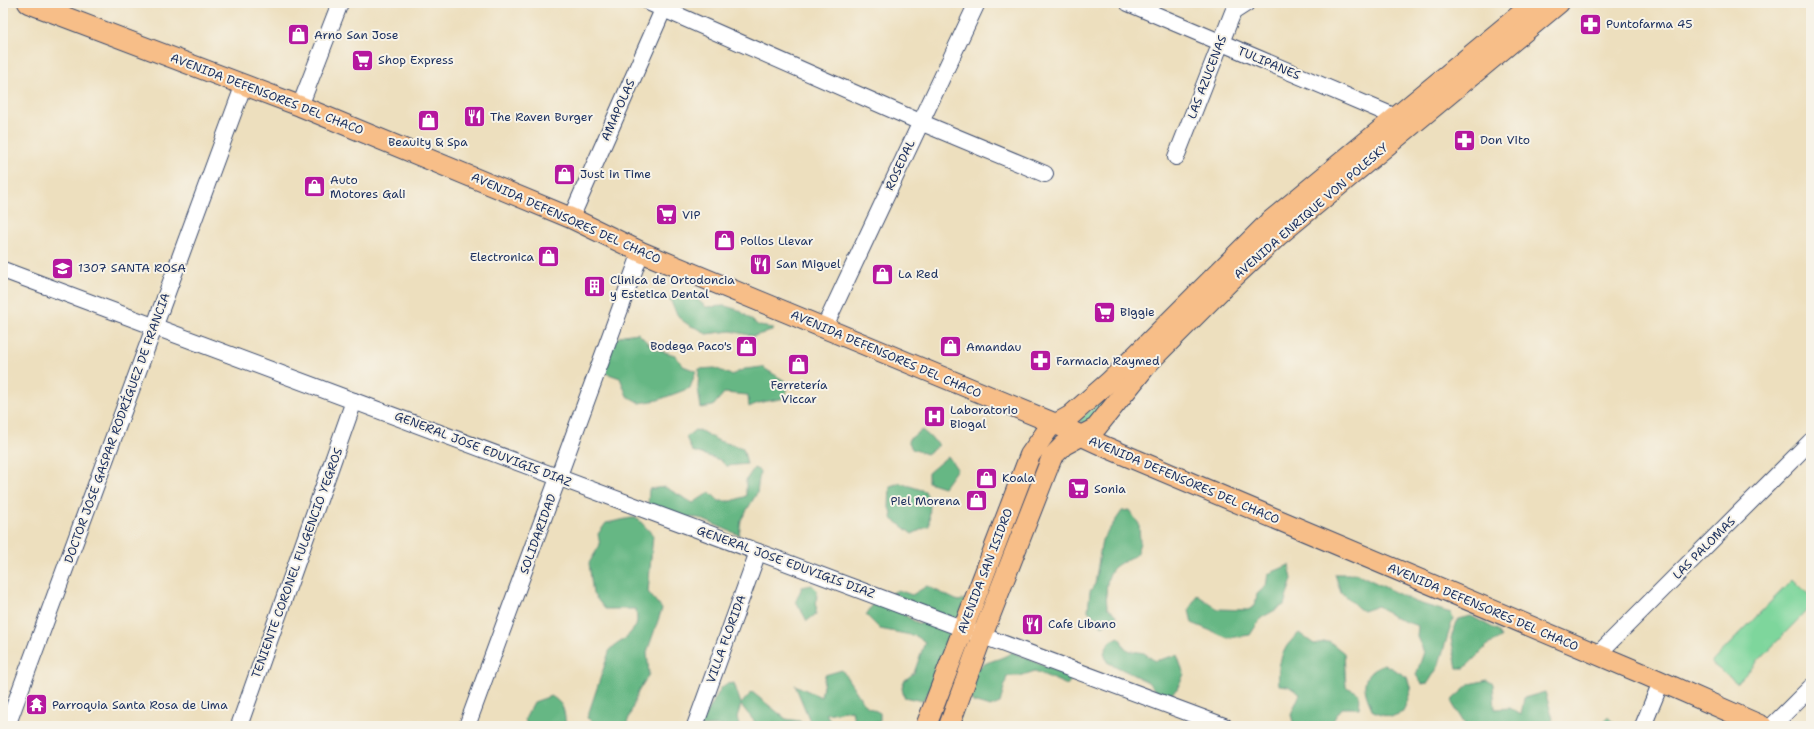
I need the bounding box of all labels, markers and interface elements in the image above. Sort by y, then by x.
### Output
pharmacy icon: Puntofarma 45 [1578,11,1604,37]
place label: Puntofarma 45 [1606,16,1693,32]
shop icon: Arno San Jose [285,22,311,48]
place label: Arno San Jose [314,27,399,43]
street label: LAS AZUCENAS [1184,33,1230,121]
street label: TULIPANES [1235,43,1303,84]
supermarket icon: Shop Express [349,47,375,73]
street label: AVENIDA DEFENSORES DEL CHACO [168,50,366,138]
place label: Shop Express [378,52,454,68]
street label: AMAPOLAS [597,76,639,143]
restaurant icon: The Raven Burger [462,104,488,130]
shop icon: Beauity & Spa [415,108,441,134]
place label: The Raven Burger [490,109,593,125]
pharmacy icon: Don Vito [1452,127,1478,153]
place label: Don Vito [1480,132,1530,148]
place label: Beauity & Spa [388,134,468,150]
street label: ROSEDAL [881,137,919,193]
street label: AVENIDA ENRIQUE VON POLESKY [1230,139,1392,282]
shop icon: Just in Time [552,161,578,187]
place label: Just in Time [580,166,651,182]
street label: AVENIDA DEFENSORES DEL CHACO [469,169,663,267]
place label: Auto Motores Gali [330,172,406,202]
shop icon: Auto Motores Gali [302,174,328,200]
supermarket icon: ViP [653,202,679,228]
place label: ViP [682,207,701,223]
shop icon: Pollos Llevar [711,228,737,254]
place label: Pollos Llevar [740,233,814,249]
shop icon: Electronica [536,244,562,270]
place label: Electronica [470,249,535,265]
restaurant icon: San Miguel [747,251,773,277]
school or university icon: 1307 SANTA ROSA [50,255,76,281]
place label: San Miguel [776,256,841,272]
place label: 1307 SANTA ROSA [78,260,186,276]
shop icon: La Red [869,261,895,287]
place label: La Red [898,266,939,282]
place label: Clinica de Ortodoncia y Estetica Dental [610,272,735,302]
building icon: Clinica de Ortodoncia y Estetica Dental [582,274,608,300]
street label: DOCTOR JOSE GASPAR RODRÍGUEZ DE FRANCIA [60,290,174,565]
supermarket icon: Biggie [1092,299,1118,325]
place label: Biggie [1120,304,1155,320]
street label: AVENIDA DEFENSORES DEL CHACO [788,306,984,402]
shop icon: Bodega Paco's [734,333,760,359]
shop icon: Amandau [938,334,964,360]
place label: Bodega Paco's [650,338,732,354]
place label: Amandau [966,339,1022,355]
pharmacy icon: Farmacia Raymed [1027,348,1053,374]
shop icon: Ferretería Viccar [786,351,812,377]
place label: Farmacia Raymed [1056,353,1160,369]
place label: Ferretería Viccar [770,377,828,407]
place label: Laboratorio Biogal [950,402,1018,432]
hospital icon: Laboratorio Biogal [921,404,947,430]
street label: GENERAL JOSE EDUVIGIS DIAZ [392,408,574,490]
street label: AVENIDA DEFENSORES DEL CHACO [1086,432,1282,528]
street label: TENIENTE CORONEL FULGENCIO YEGROS [248,445,346,680]
shop icon: Koala [973,465,999,491]
place label: Koala [1002,470,1035,486]
supermarket icon: Sonia [1065,476,1091,502]
place label: Sonia [1094,481,1126,497]
shop icon: Piel Morena [963,488,989,514]
street label: SOLIDARIDAD [516,492,560,576]
place label: Piel Morena [890,493,961,509]
street label: AVENIDA SAN ISIDRO [954,506,1016,636]
street label: LAS PALOMAS [1669,513,1739,583]
street label: GENERAL JOSE EDUVIGIS DIAZ [695,522,877,602]
street label: AVENIDA DEFENSORES DEL CHACO [1385,559,1581,655]
street label: VILLA FLORIDA [703,592,749,685]
restaurant icon: Cafe Libano [1019,611,1045,637]
place label: Cafe Libano [1048,616,1116,632]
temple icon: Parroquia Santa Rosa de Lima [23,692,49,718]
place label: Parroquia Santa Rosa de Lima [52,697,228,713]

